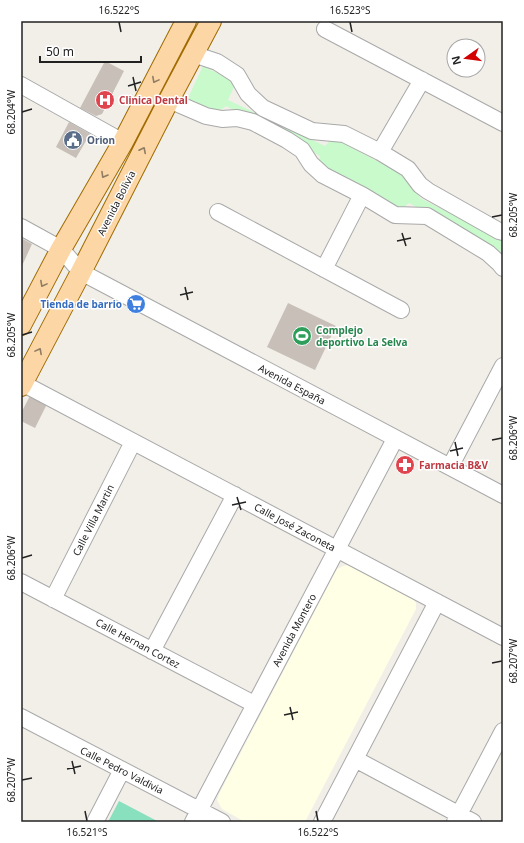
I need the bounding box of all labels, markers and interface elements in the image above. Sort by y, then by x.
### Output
text: 16.522°S [98,3,140,17]
text: 16.523°S [329,3,371,17]
scale bar [40,38,141,64]
north arrow [446,38,486,78]
text: 50 m [46,43,74,60]
text: N [447,54,464,67]
one-way arrow [153,76,160,84]
text: 68.204°W [4,89,18,134]
hospital icon: Clinica Dental [94,89,116,111]
place label: Clinica Dental [119,93,188,107]
public building icon: Orion [62,129,84,151]
place label: Orion [87,133,115,147]
one-way arrow [138,147,146,154]
street label: Avenida Bolivia [94,168,138,238]
one-way arrow [101,171,108,178]
text: 68.205°W [506,192,520,237]
one-way arrow [40,280,47,287]
supermarket icon: Tienda de barrio [125,293,147,315]
place label: Tienda de barrio [40,297,122,311]
text: 68.205°W [4,312,18,357]
place label: Complejo deportivo La Selva [316,323,408,349]
sports icon: Complejo deportivo La Selva [291,325,313,347]
one-way arrow [35,348,42,355]
street label: Avenida España [256,360,328,408]
text: 68.206°W [506,415,520,460]
pharmacy icon: Farmacia B&V [394,454,416,476]
place label: Farmacia B&V [419,458,488,472]
street label: Calle Villa Martin [69,482,117,558]
street label: Calle José Zaconeta [252,500,338,554]
text: 68.206°W [4,535,18,580]
street label: Avenida Montero [269,591,319,669]
street label: Calle Hernan Cortez [93,615,183,671]
text: 68.207°W [506,638,520,683]
street label: Calle Pedro Valdivia [78,743,166,797]
text: 68.207°W [4,757,18,802]
text: 16.521°S [66,825,108,839]
text: 16.522°S [297,825,339,839]

